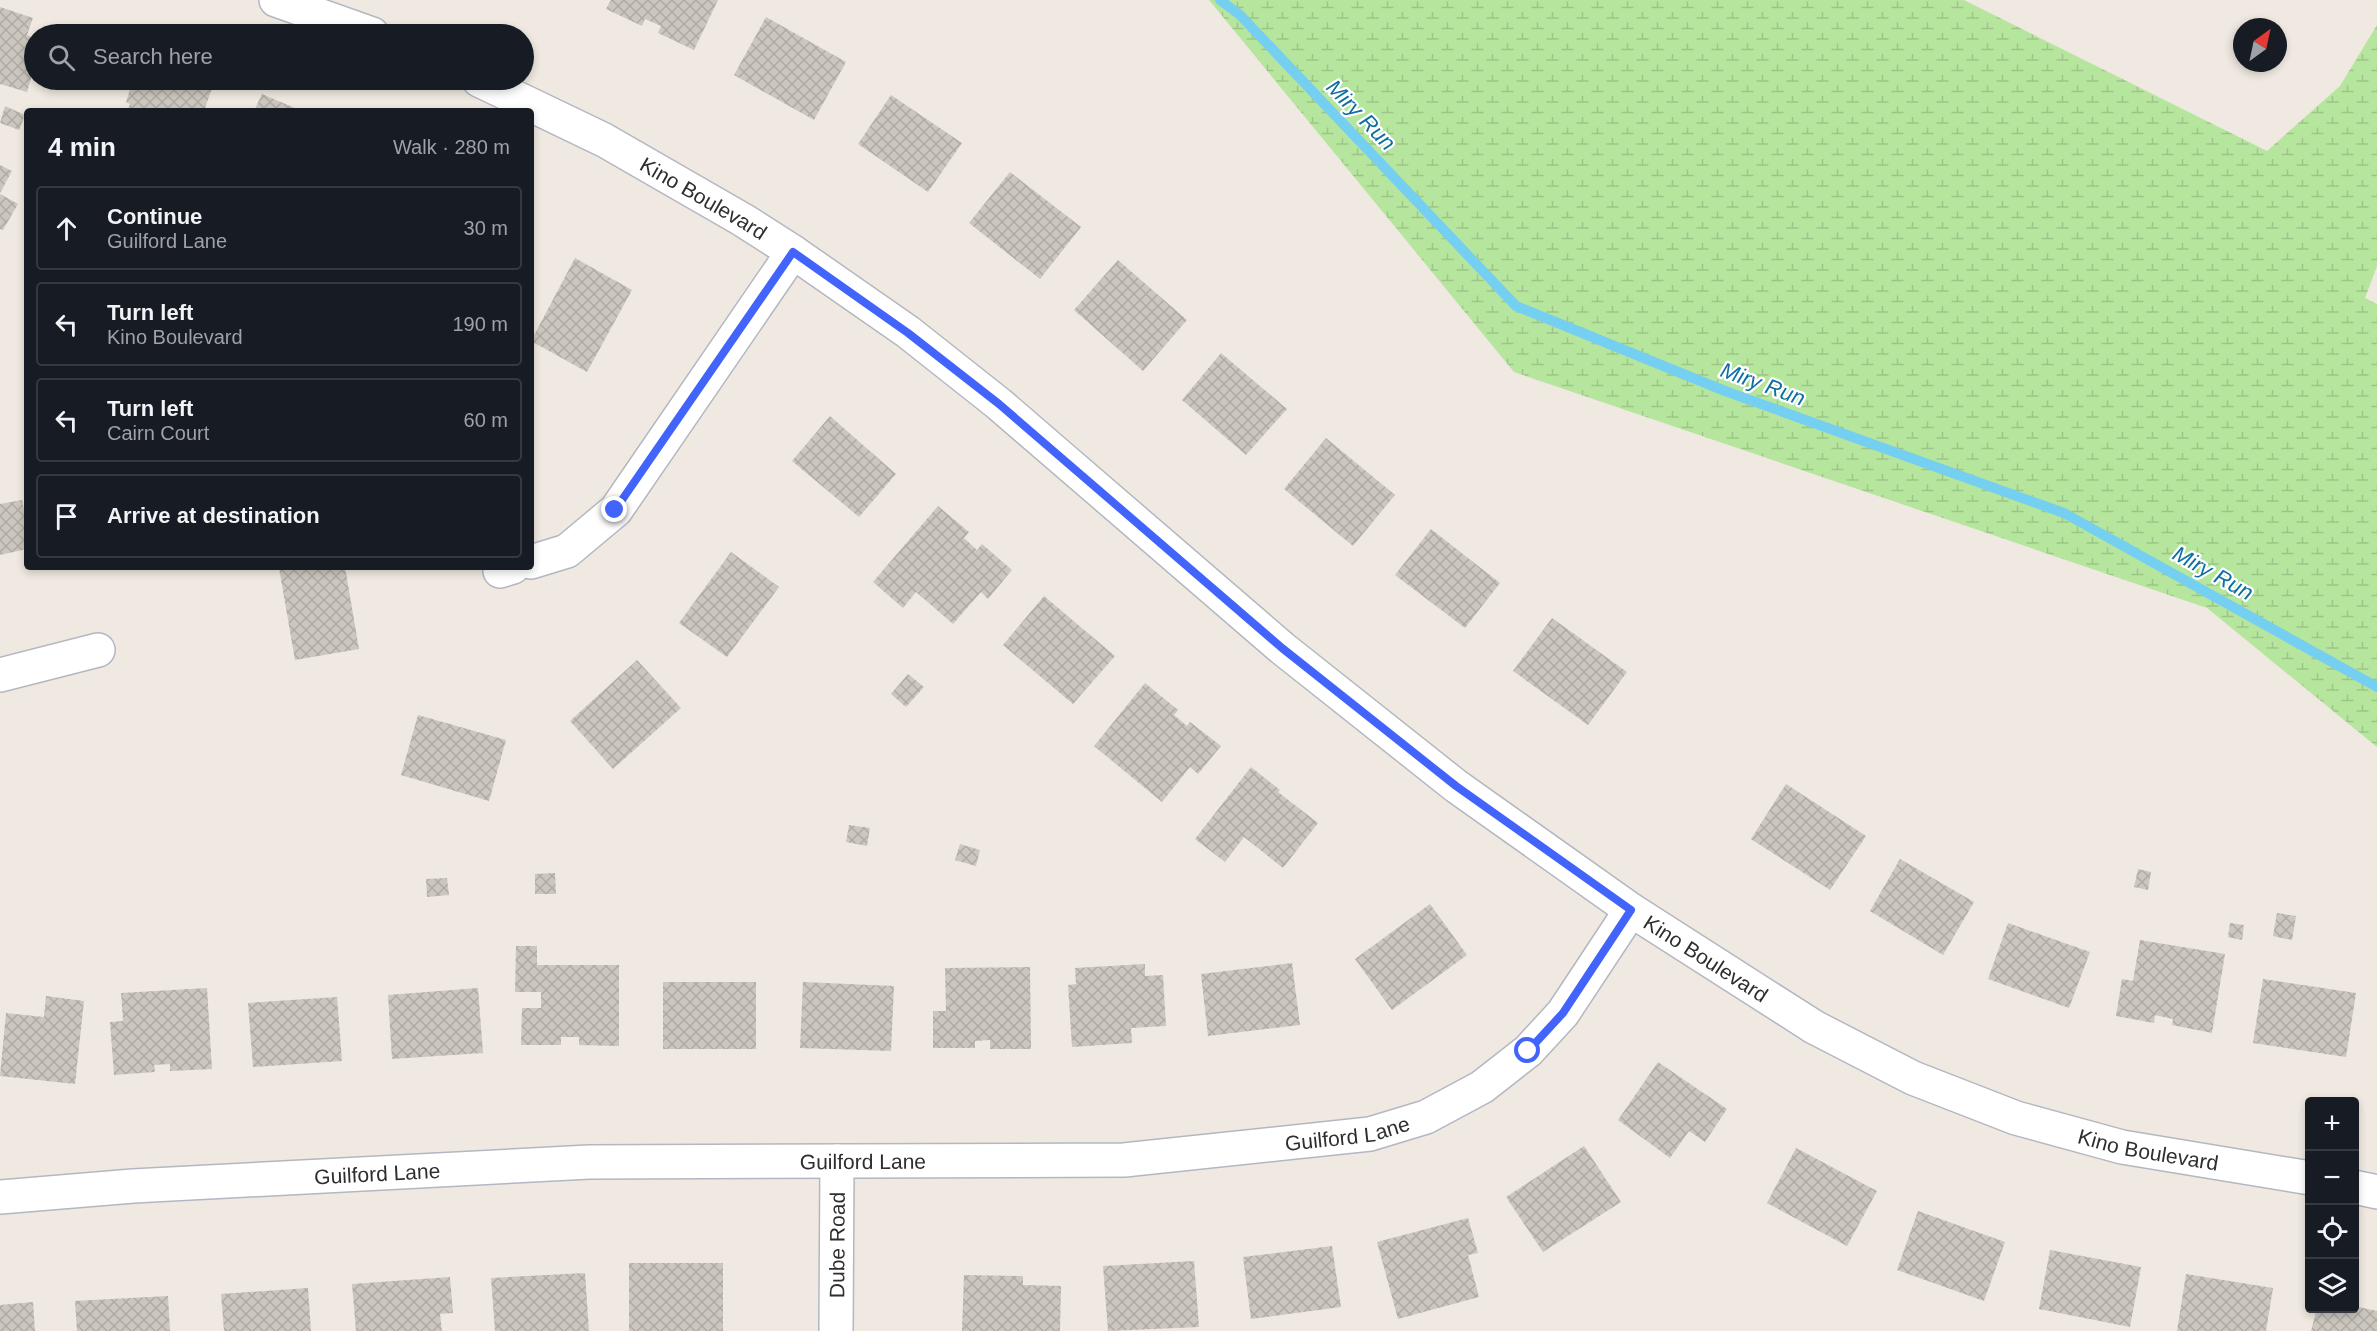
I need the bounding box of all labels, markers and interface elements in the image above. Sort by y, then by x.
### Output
north arrow [2233,18,2287,72]
search box [24,24,534,90]
icon: search [45,41,78,74]
text: Search here [93,44,213,69]
water label: Miry Run [1321,75,1401,155]
text: 4 min [48,132,116,162]
text: Walk · 280 m [393,136,510,158]
street label: Kino Boulevard [636,152,771,244]
text: Continue [107,204,202,229]
icon: ahead [50,212,83,245]
text: 30 m [464,217,508,239]
text: Guilford Lane [107,230,227,252]
text: Turn left [107,300,193,325]
icon: left [50,308,83,341]
text: 190 m [452,313,508,335]
text: Kino Boulevard [107,326,243,348]
water label: Miry Run [1717,357,1809,411]
text: Turn left [107,396,193,421]
icon: left [50,404,83,437]
text: 60 m [464,409,508,431]
text: Cairn Court [107,422,209,444]
route end [601,496,627,522]
icon: arrive [50,500,83,533]
text: Arrive at destination [107,503,320,528]
water label: Miry Run [2168,541,2258,605]
street label: Kino Boulevard [1640,910,1772,1006]
route start [1514,1037,1540,1063]
map controls [2305,1097,2359,1313]
button: + [2305,1097,2359,1151]
street label: Guilford Lane [1284,1111,1412,1154]
street label: Kino Boulevard [2076,1124,2220,1174]
street label: Guilford Lane [800,1149,926,1173]
button: − [2305,1151,2359,1205]
street label: Guilford Lane [314,1158,441,1188]
street label: Dube Road [825,1192,848,1298]
button: locate [2305,1205,2359,1259]
button: layers [2305,1259,2359,1313]

